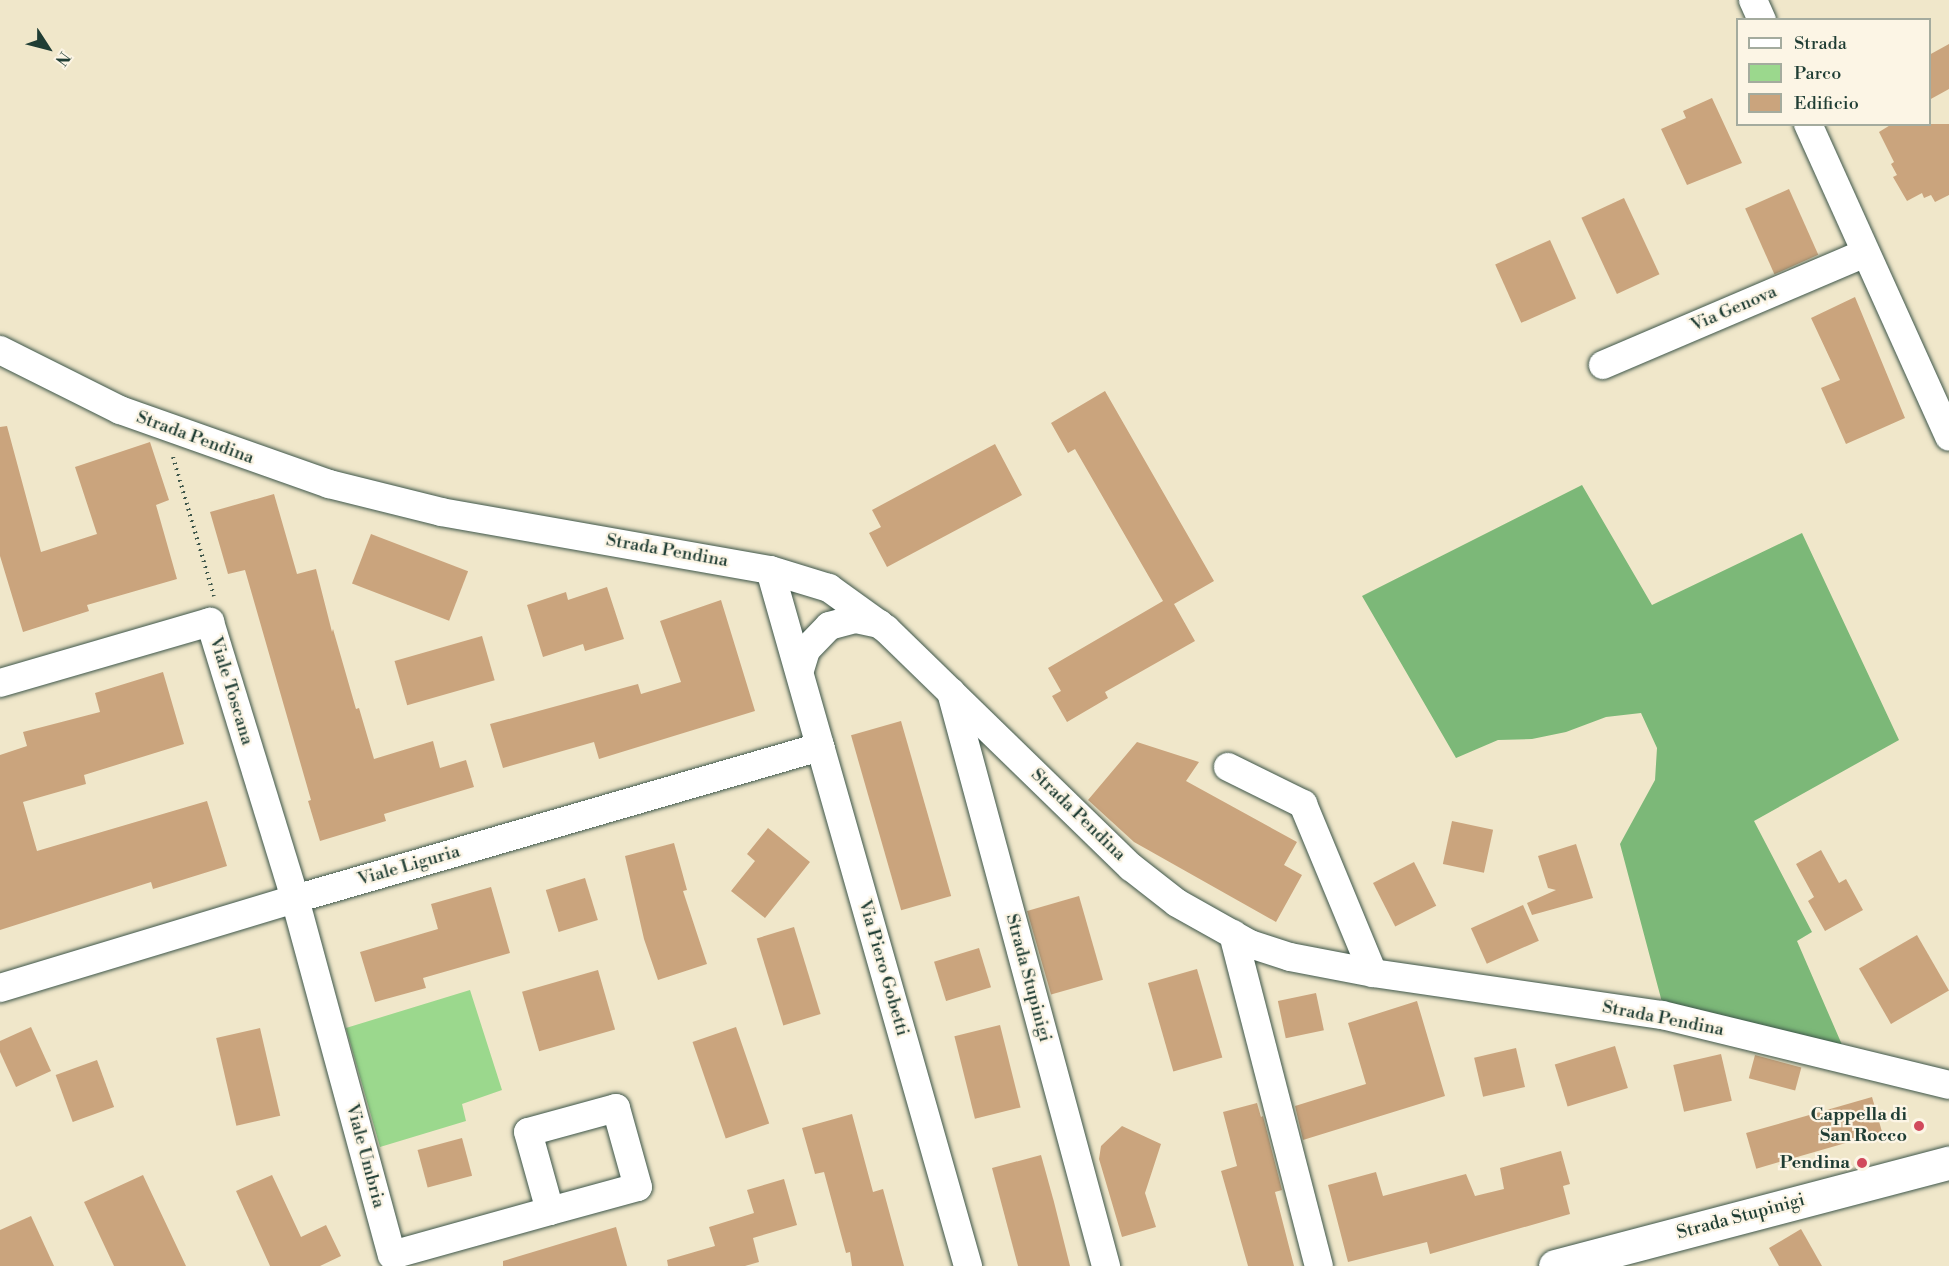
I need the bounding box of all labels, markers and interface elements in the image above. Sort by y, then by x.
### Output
north arrow [18,18,78,78]
legend [1736,18,1931,126]
text: Strada [1794,32,1847,55]
text: N [51,48,74,70]
text: Parco [1794,62,1841,85]
text: Edificio [1794,92,1859,115]
street label: Via Genova [1688,281,1780,337]
street label: Strada Pendina [133,407,257,469]
street label: Strada Pendina [604,530,730,572]
street label: Viale Toscana [204,634,258,748]
street label: Strada Pendina [1026,764,1130,866]
street label: Viale Liguria [355,841,463,891]
street label: Via Piero Gobetti [853,897,913,1039]
street label: Strada Stupinigi [1001,912,1055,1044]
street label: Strada Pendina [1600,997,1726,1041]
street label: Viale Umbria [341,1101,389,1211]
place label: Cappella di San Rocco [1810,1105,1907,1148]
marker: Cappella di San Rocco [1912,1119,1926,1133]
place label: Pendina [1780,1152,1850,1174]
marker: Pendina [1855,1156,1869,1170]
street label: Strada Stupinigi [1675,1190,1807,1244]

